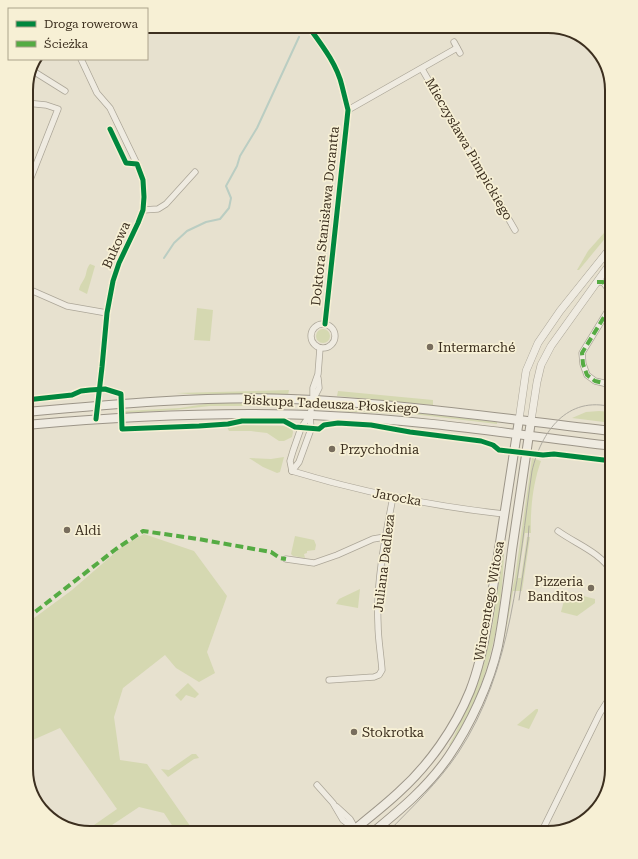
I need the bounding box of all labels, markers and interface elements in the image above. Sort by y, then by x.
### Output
legend [8,8,148,60]
text: Droga rowerowa [44,17,138,31]
text: Ścieżka [44,37,89,51]
street label: Mieczysława Pimpickiego [422,75,516,223]
street label: Doktora Stanisława Dorantta [308,125,342,307]
street label: Bukowa [99,219,133,271]
place label: Intermarché [438,340,515,355]
marker: Intermarché [425,342,435,352]
street label: Biskupa Tadeusza Płoskiego [243,392,419,416]
place label: Przychodnia [340,442,419,457]
marker: Przychodnia [327,444,337,454]
street label: Jarocka [371,485,423,509]
street label: Juliana Dadleza [371,513,397,613]
place label: Aldi [75,523,101,538]
marker: Aldi [62,525,72,535]
street label: Wincentego Witosa [471,540,507,662]
place label: Pizzeria Banditos [528,574,583,604]
marker: Pizzeria Banditos [586,583,596,593]
place label: Stokrotka [362,725,424,740]
marker: Stokrotka [349,727,359,737]

